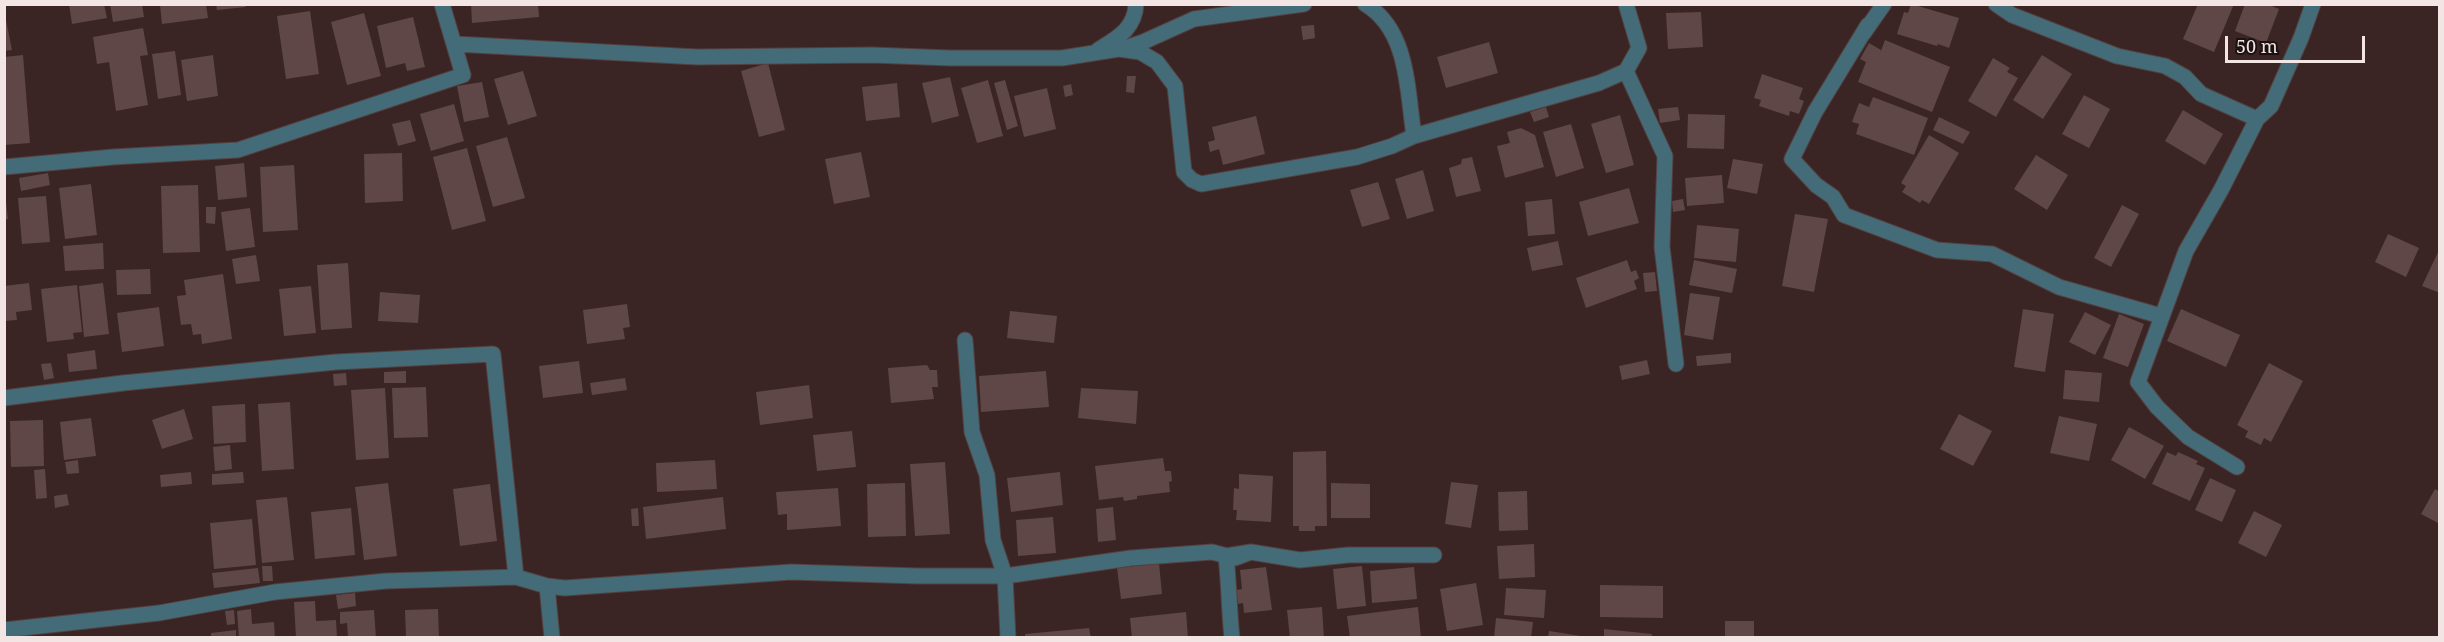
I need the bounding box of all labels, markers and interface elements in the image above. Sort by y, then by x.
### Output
scale bar [2228,24,2368,62]
text: 50 m [2236,34,2278,58]

